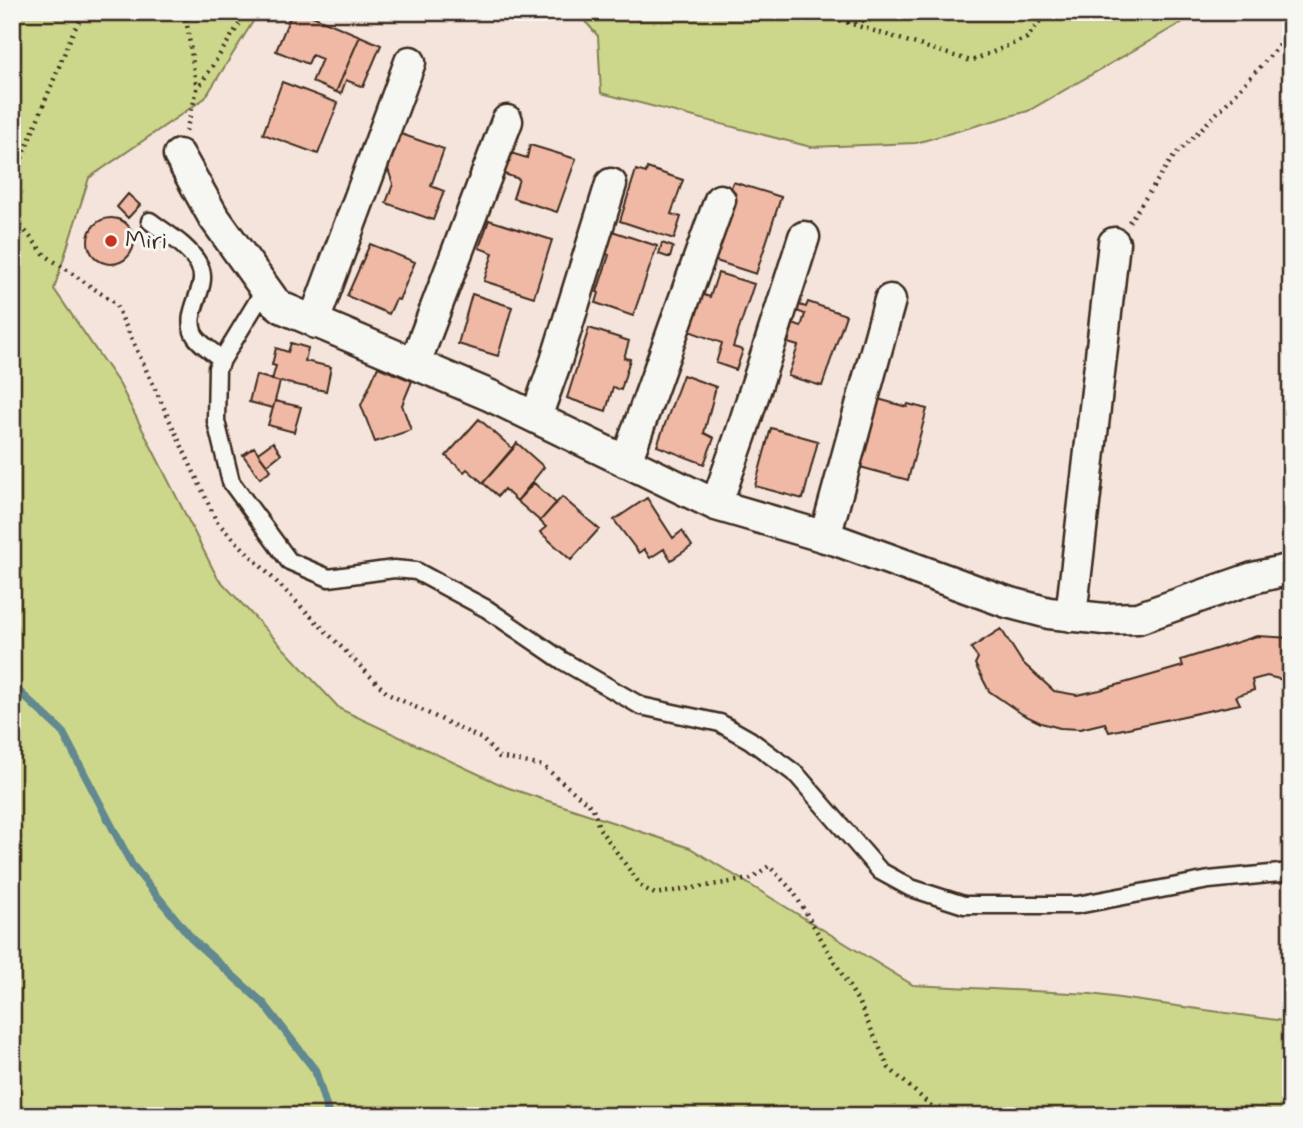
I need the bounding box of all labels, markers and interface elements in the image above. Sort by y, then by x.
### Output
place label: Miri [125,226,167,257]
marker: Miri [103,233,119,249]

